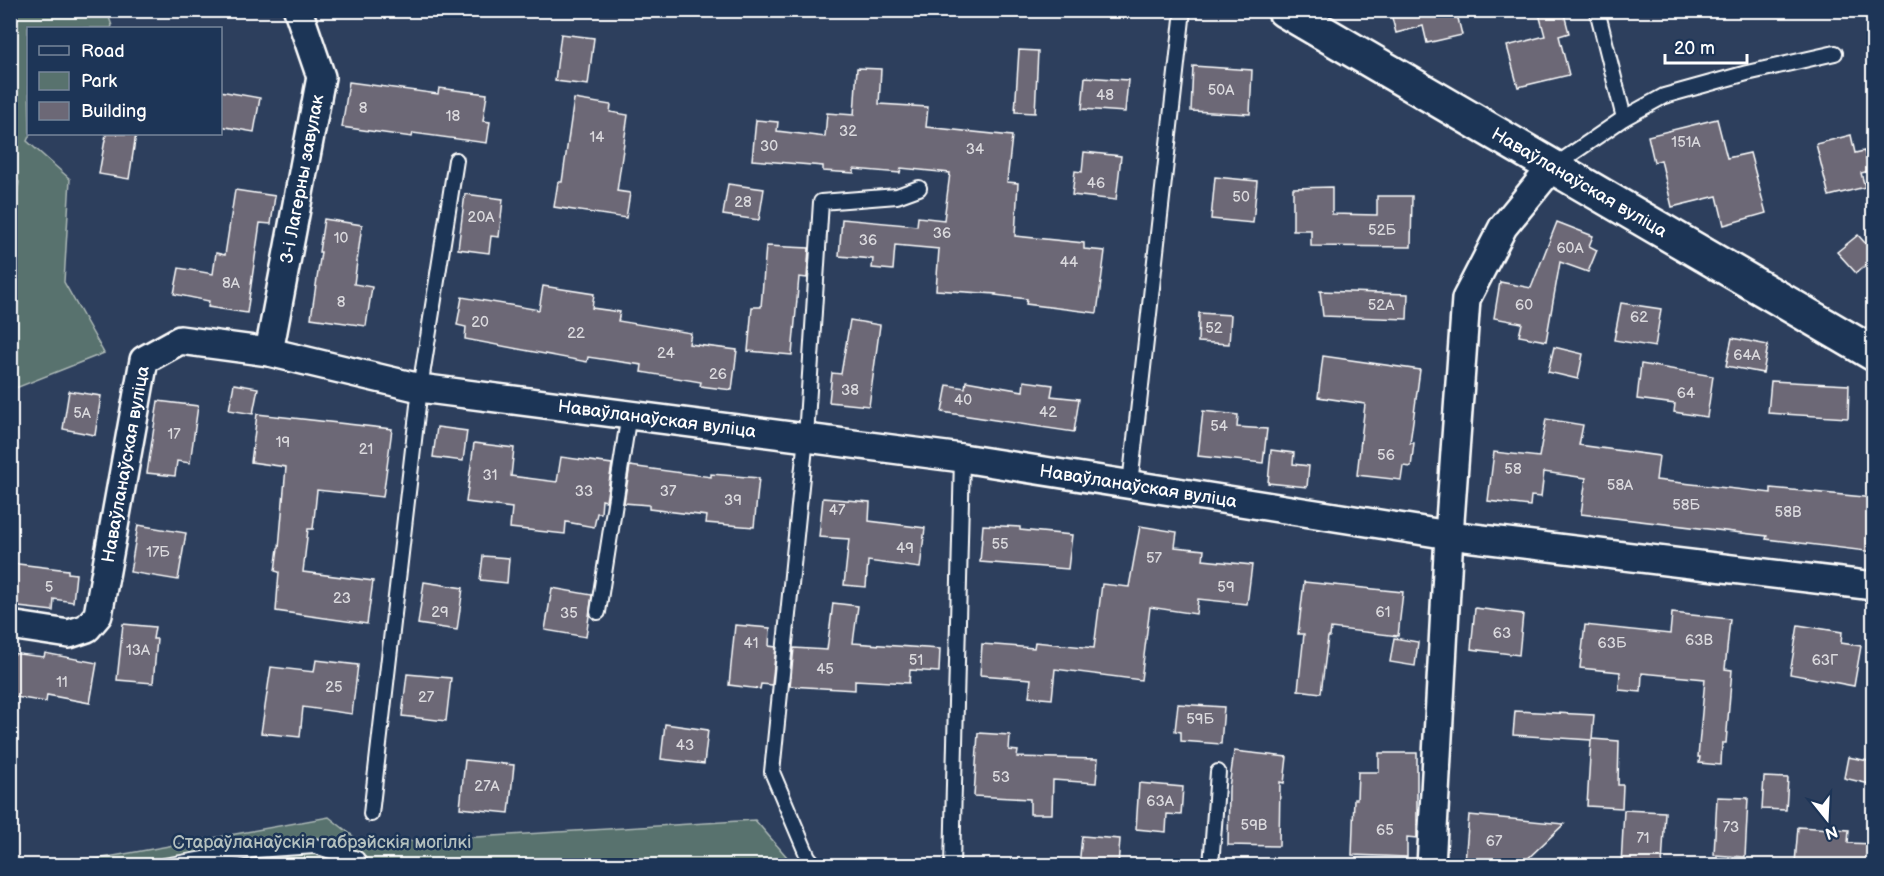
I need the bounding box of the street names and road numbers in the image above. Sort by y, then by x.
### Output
street label: 3-і Лагерны завулак [275,92,328,265]
street label: Наваўланаўская вуліца [1488,123,1671,242]
street label: Наваўланаўская вуліца [97,364,153,564]
street label: Наваўланаўская вуліца [557,395,758,442]
street label: Наваўланаўская вуліца [1038,460,1239,512]

